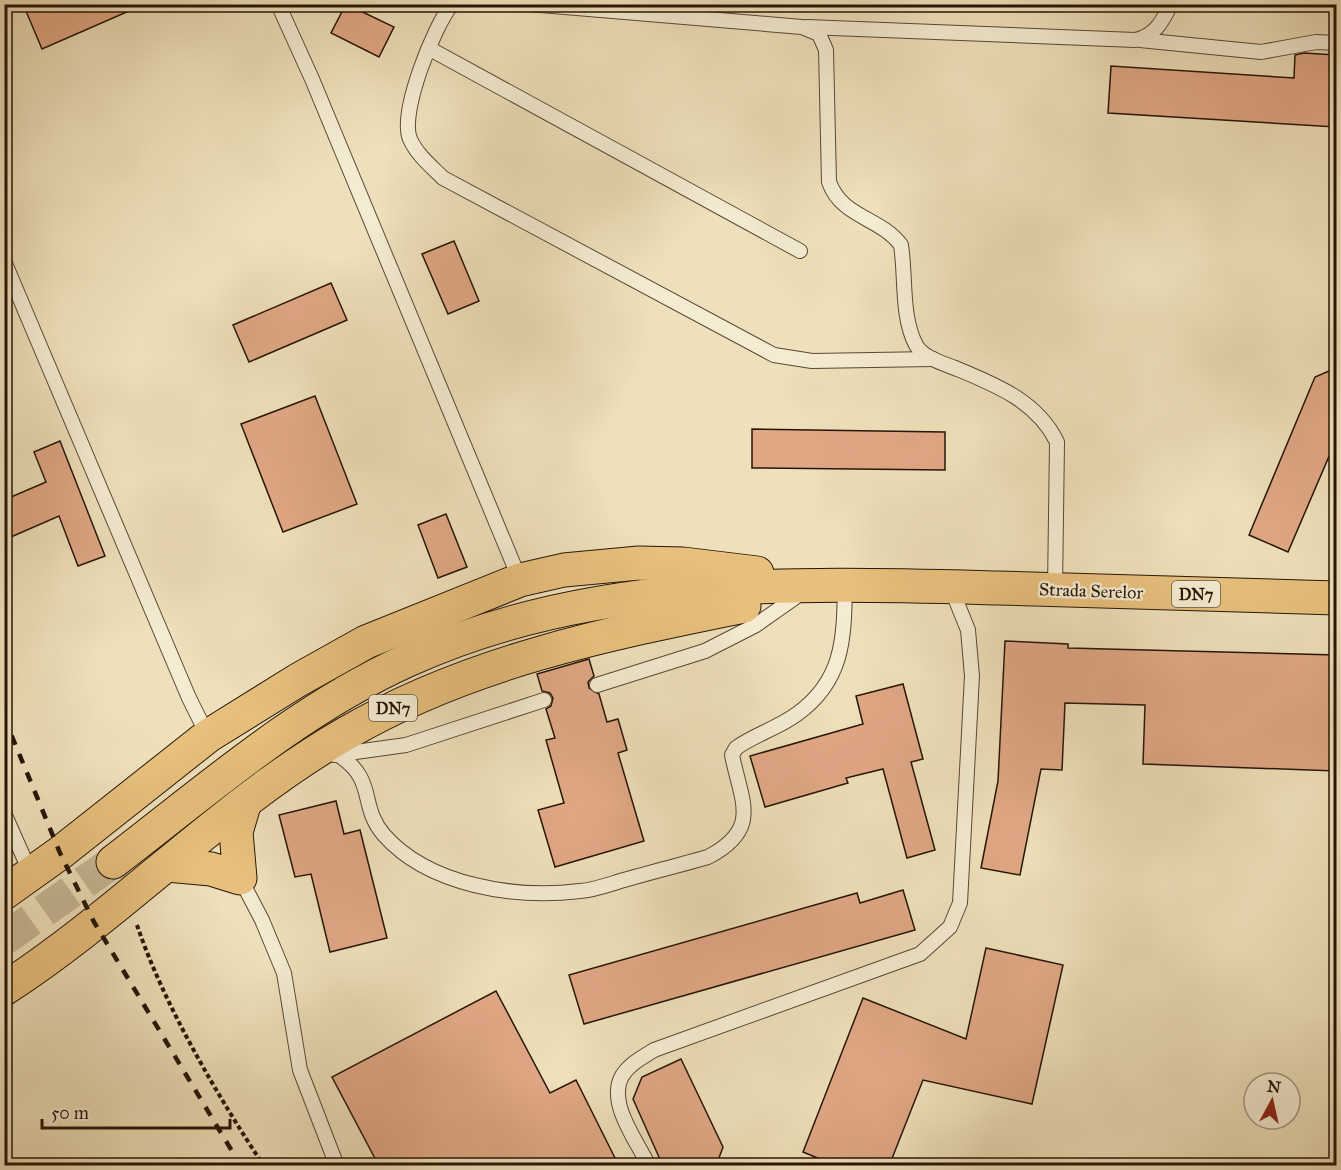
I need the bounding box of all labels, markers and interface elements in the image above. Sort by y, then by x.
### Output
street label: Strada Serelor [1039,578,1144,604]
road number: DN7 [1172,581,1220,607]
road number: DN7 [369,695,417,721]
north arrow [1242,1071,1302,1131]
text: N [1266,1076,1282,1097]
scale bar [42,1092,230,1130]
text: 50 m [51,1102,89,1124]

